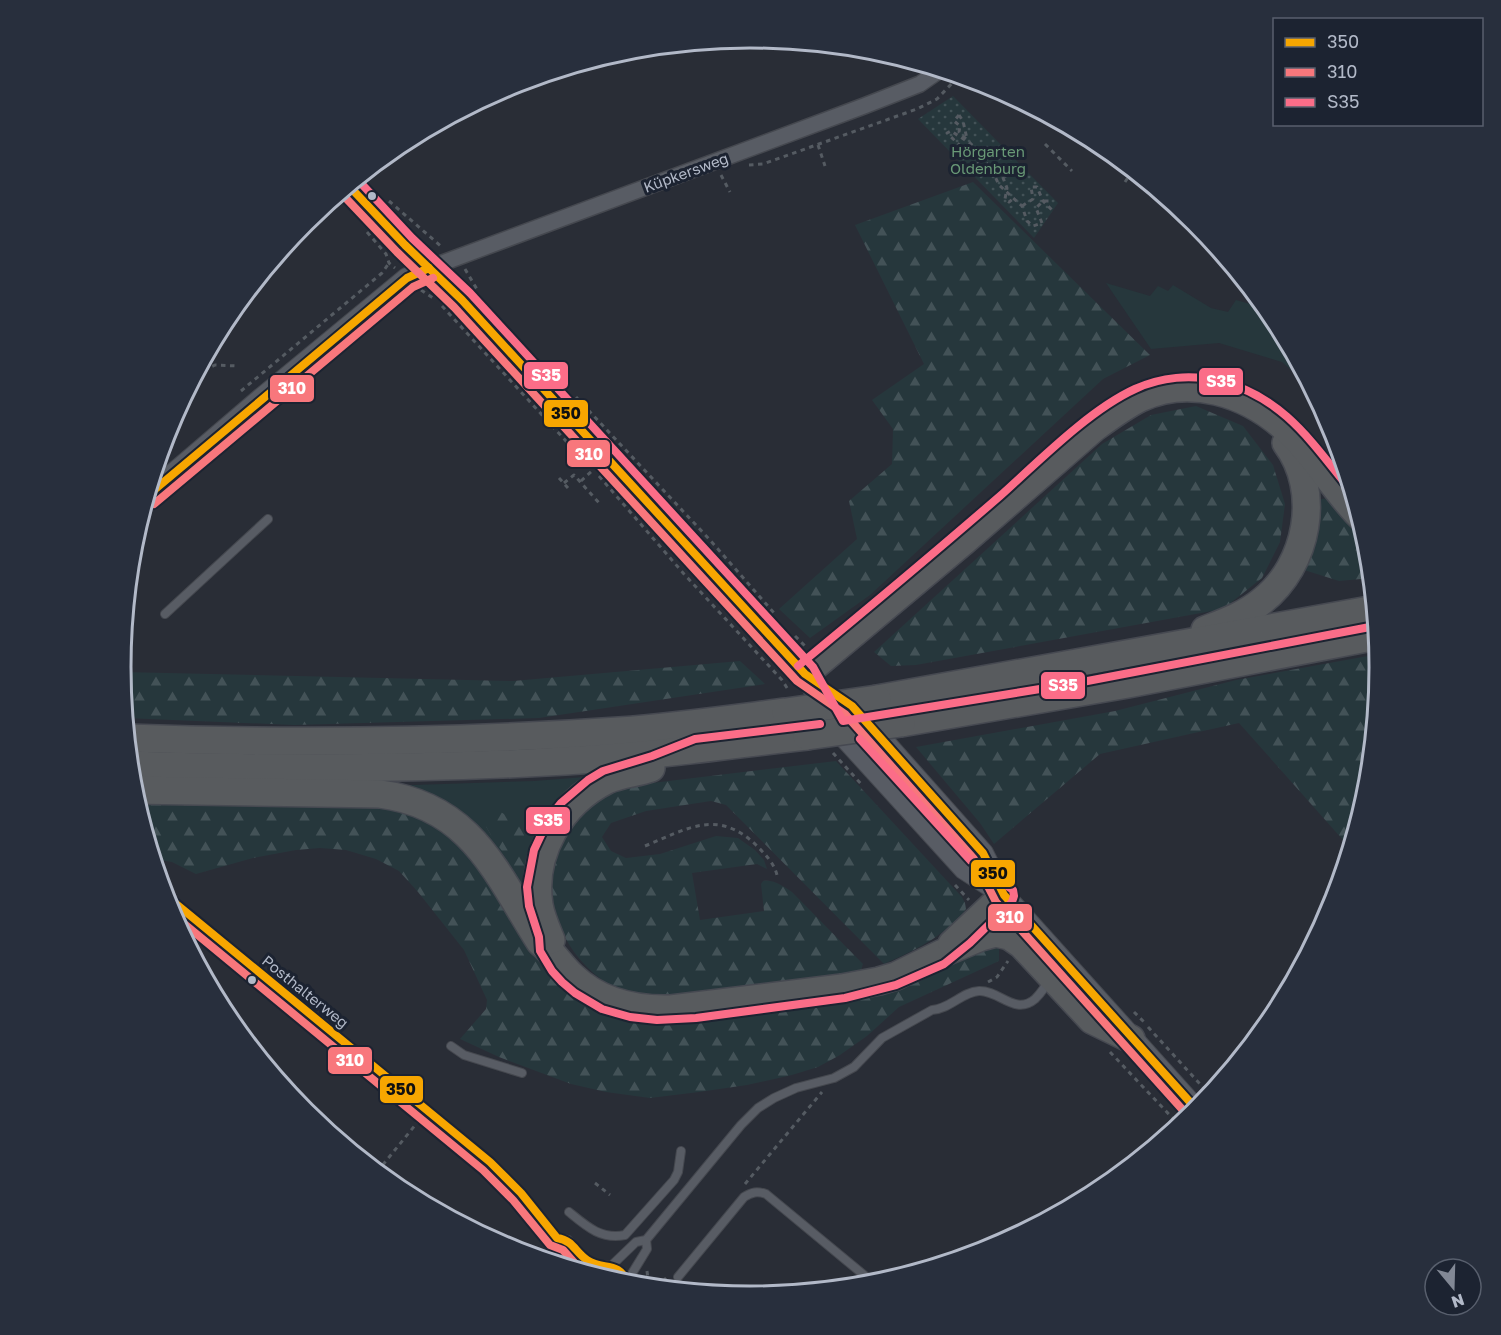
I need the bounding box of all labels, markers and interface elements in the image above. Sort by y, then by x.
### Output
legend [1273,18,1483,126]
text: 350 [1327,30,1359,52]
text: 310 [1327,60,1357,82]
text: S35 [1327,90,1360,112]
park label: Hörgarten Oldenburg [950,142,1026,177]
street label: Küpkersweg [641,148,731,196]
unlabelled marker [366,190,378,202]
line badge: S35 [523,361,569,390]
text: S35 [531,365,561,385]
line badge: S35 [1198,367,1244,396]
text: S35 [1206,371,1236,391]
line badge: 310 [269,374,315,403]
text: 310 [278,378,306,398]
line badge: 350 [543,399,589,428]
text: 350 [551,403,581,423]
line badge: 310 [566,439,611,468]
text: 310 [575,444,603,464]
line badge: S35 [1040,671,1086,700]
text: S35 [1048,675,1078,695]
line badge: S35 [525,806,571,835]
text: S35 [533,810,563,830]
line badge: 350 [970,859,1016,888]
text: 350 [978,863,1008,883]
line badge: 310 [987,903,1033,932]
text: 310 [996,907,1024,927]
street label: Posthalterweg [259,951,352,1031]
unlabelled marker [246,974,258,986]
line badge: 310 [327,1046,373,1075]
text: 310 [336,1050,364,1070]
line badge: 350 [379,1075,424,1104]
text: 350 [386,1079,416,1099]
north arrow [1423,1257,1483,1317]
text: N [1449,1290,1467,1313]

